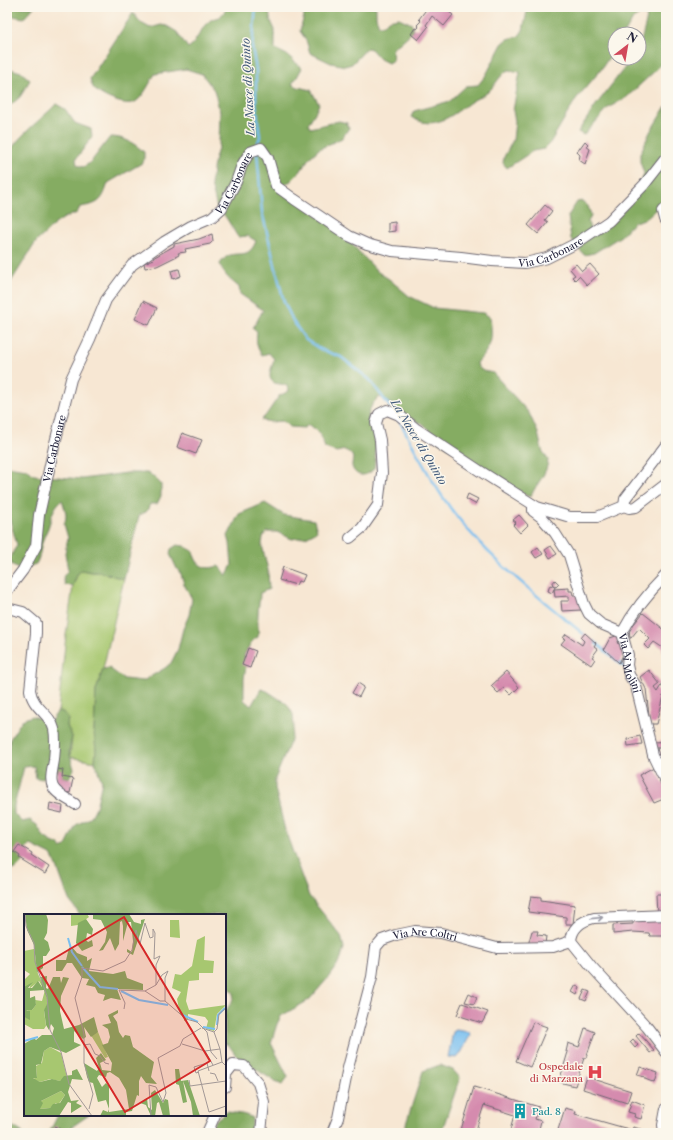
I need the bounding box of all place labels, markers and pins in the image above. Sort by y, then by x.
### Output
place label: Ospedale di Marzana [530,1060,584,1085]
hospital icon: Ospedale di Marzana [586,1063,604,1081]
building icon: Pad. 8 [511,1102,529,1120]
place label: Pad. 8 [532,1105,561,1118]

